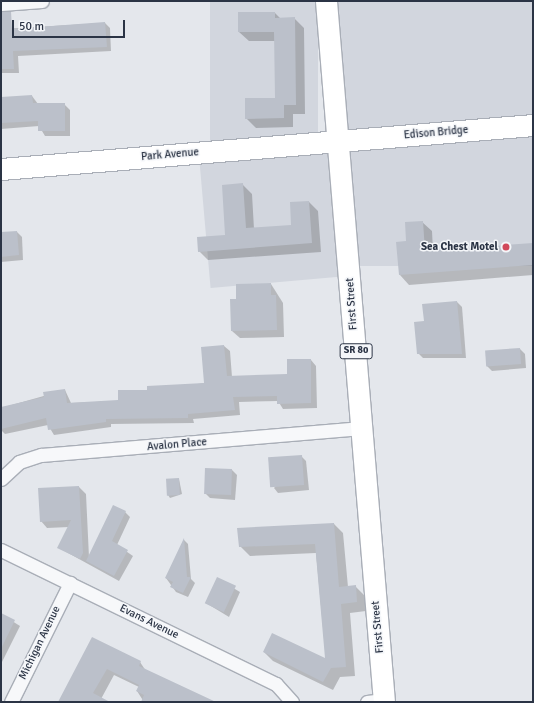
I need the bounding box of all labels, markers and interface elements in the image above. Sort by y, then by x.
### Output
scale bar [14,12,127,38]
text: 50 m [19,19,44,34]
street label: Edison Bridge [403,124,469,142]
street label: Park Avenue [141,146,199,164]
place label: Sea Chest Motel [421,240,498,254]
marker: Sea Chest Motel [501,242,511,252]
street label: First Street [344,277,360,331]
road number: SR 80 [339,343,373,359]
street label: Avalon Place [147,436,207,454]
street label: First Street [369,600,387,654]
street label: Evans Avenue [117,602,181,642]
street label: Michigan Avenue [16,604,64,682]

